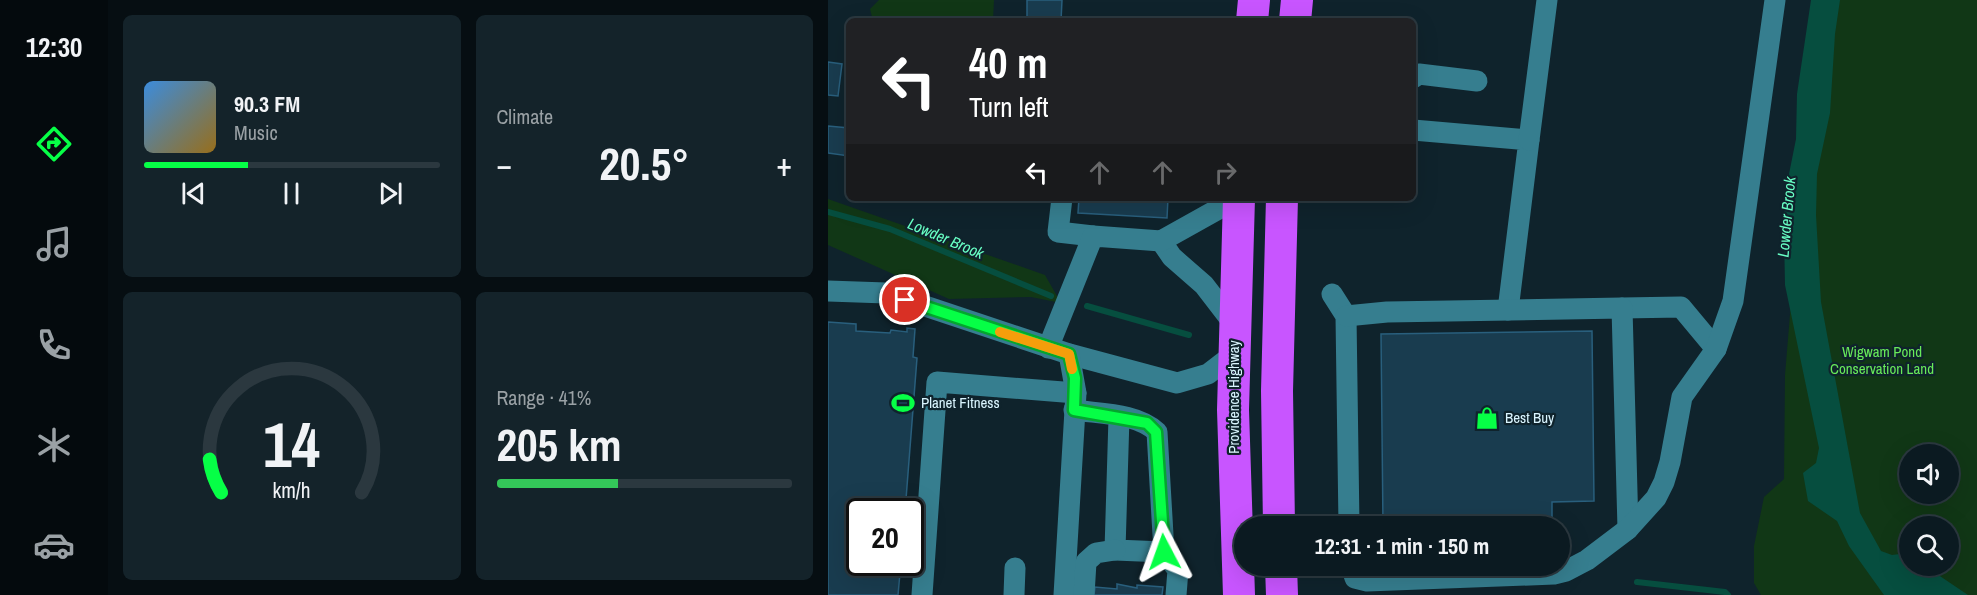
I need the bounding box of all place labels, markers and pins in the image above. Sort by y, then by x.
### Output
pin [879,274,930,325]
sports icon: Planet Fitness [890,390,916,416]
place label: Planet Fitness [921,392,1000,413]
shop icon: Best Buy [1474,405,1500,431]
place label: Best Buy [1505,407,1555,428]

